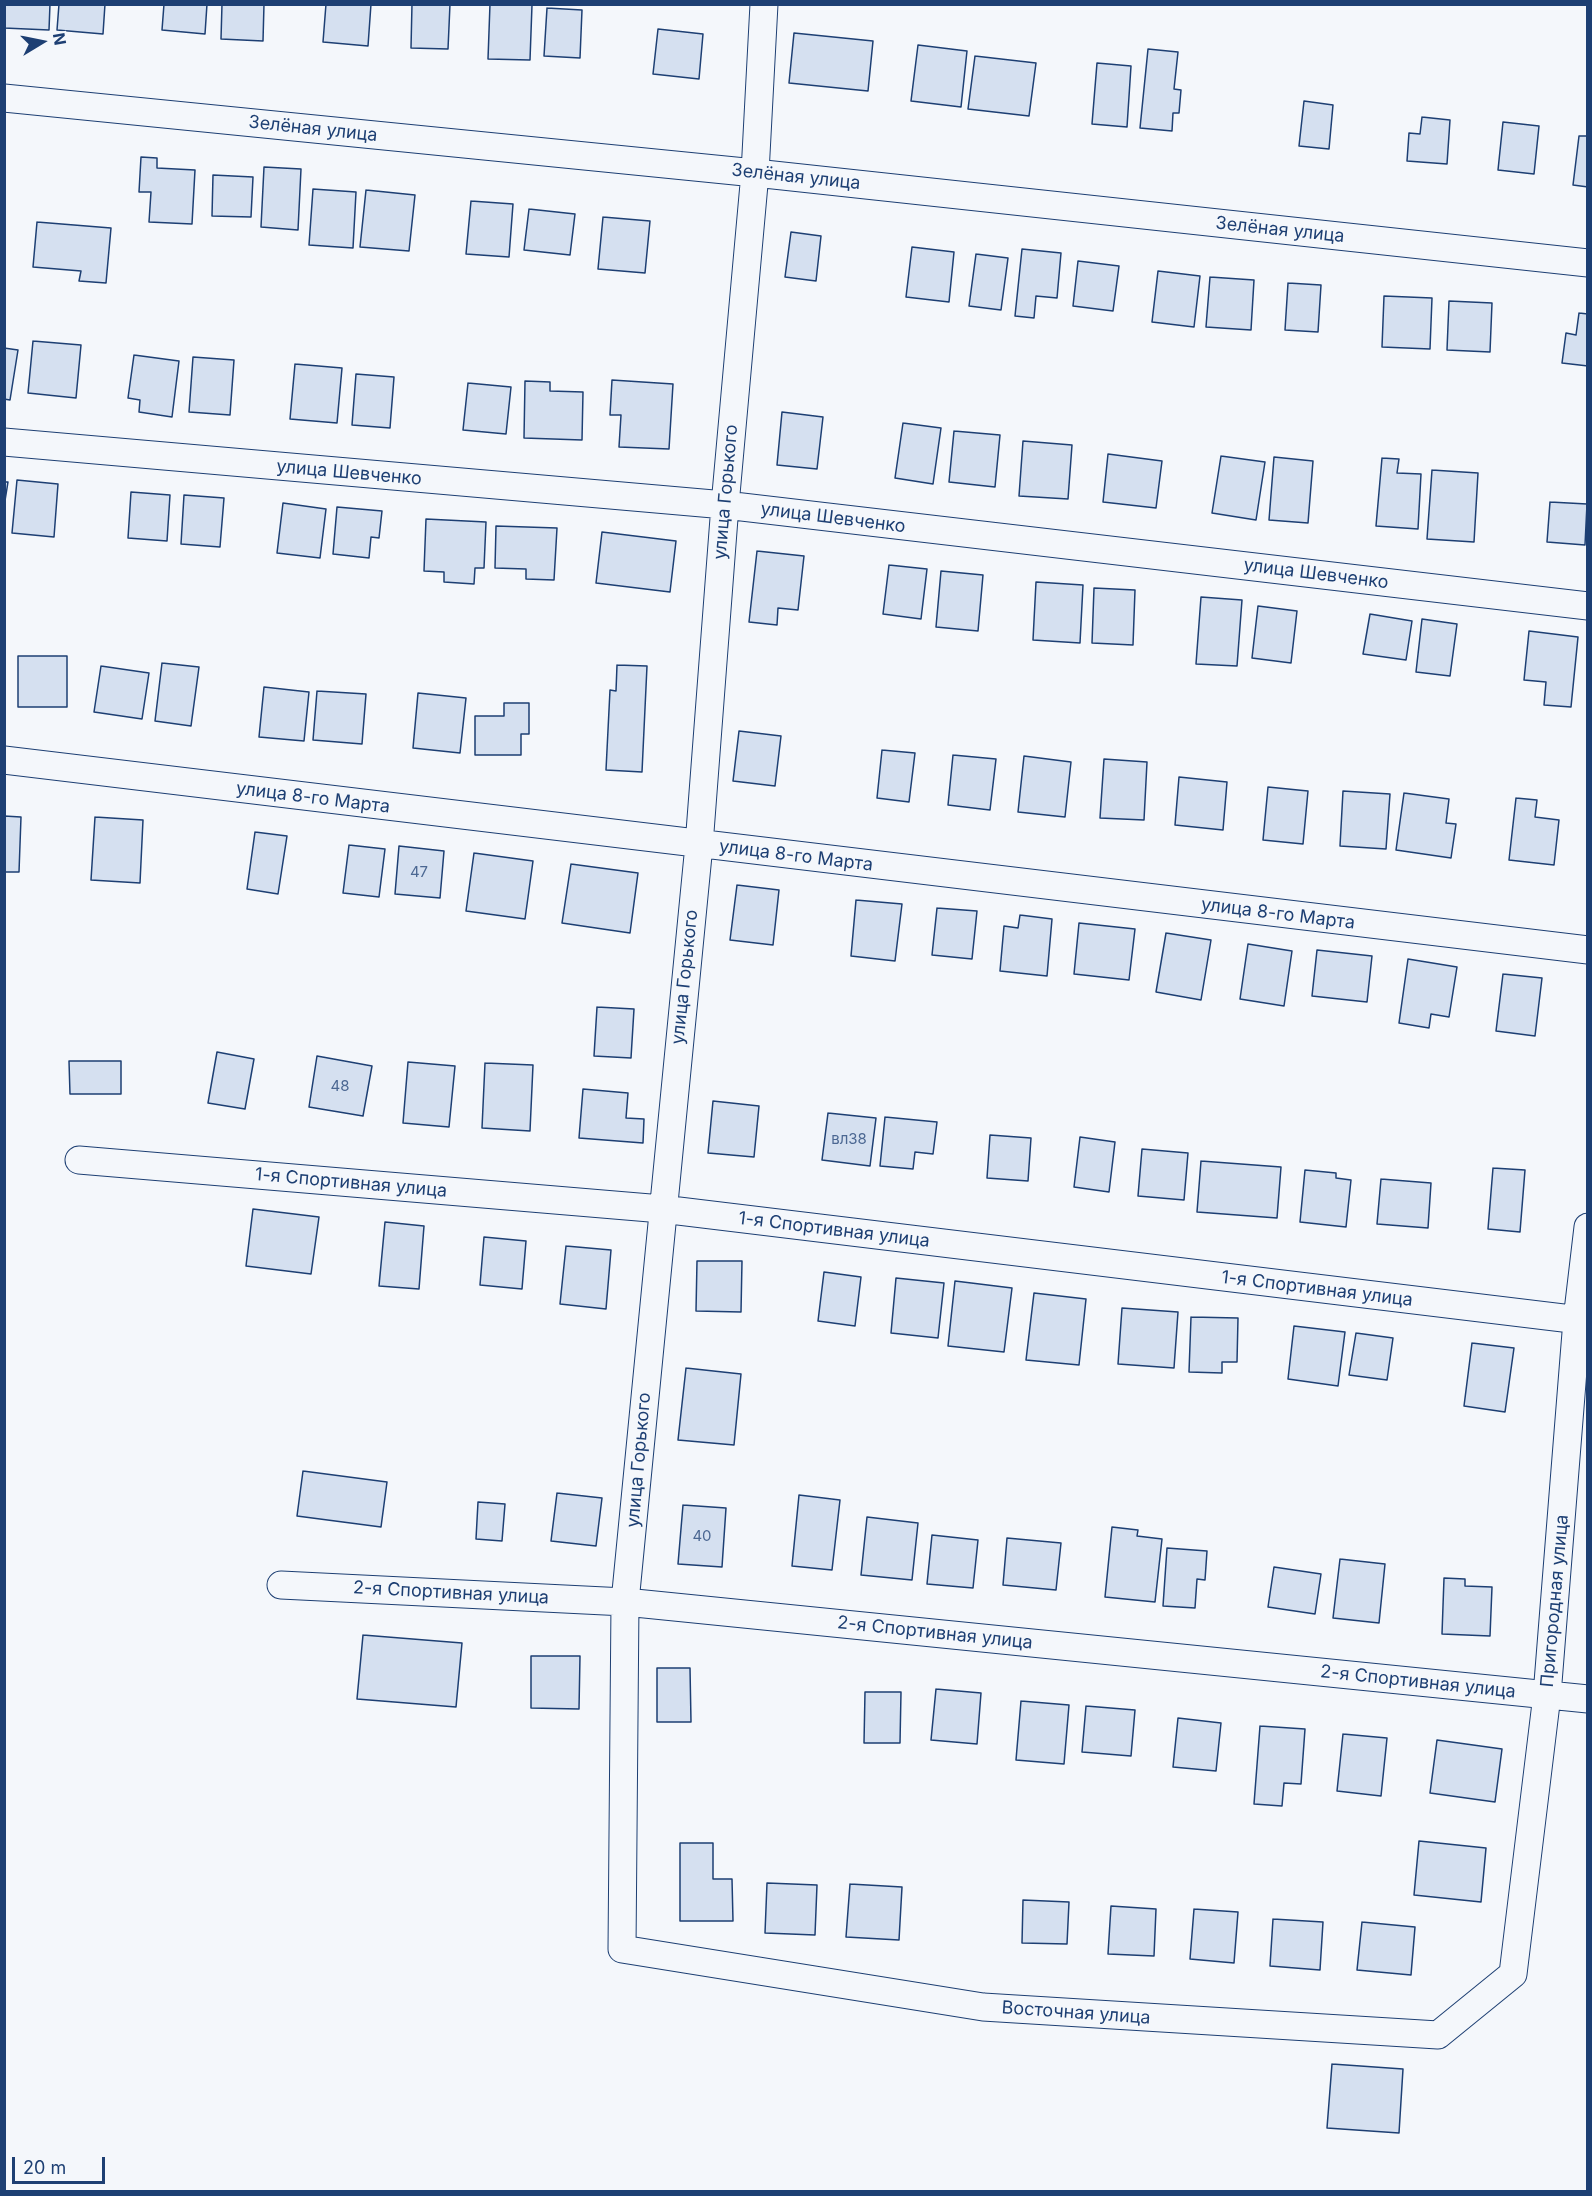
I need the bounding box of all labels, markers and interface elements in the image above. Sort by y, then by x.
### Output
north arrow [12,12,72,72]
text: N [49,31,71,47]
street label: Зелёная улица [248,111,378,147]
street label: Зелёная улица [731,159,861,195]
street label: Зелёная улица [1215,212,1345,248]
street label: улица Горького [709,424,743,560]
street label: улица Шевченко [275,456,423,490]
street label: улица Шевченко [759,498,907,538]
street label: улица Шевченко [1242,554,1390,594]
street label: улица 8-го Марта [235,778,391,818]
street label: улица 8-го Марта [718,836,874,876]
house number: 47 [410,863,428,881]
street label: улица 8-го Марта [1200,894,1356,934]
street label: улица Горького [667,908,703,1046]
house number: 48 [331,1077,349,1095]
house number: вл38 [831,1130,867,1148]
street label: 1-я Спортивная улица [254,1164,448,1202]
street label: 1-я Спортивная улица [737,1208,931,1252]
street label: 1-я Спортивная улица [1220,1267,1414,1311]
street label: улица Горького [622,1392,656,1528]
street label: Пригородная улица [1537,1514,1573,1688]
house number: 40 [692,1527,712,1545]
street label: 2-я Спортивная улица [352,1577,550,1609]
street label: 2-я Спортивная улица [836,1612,1034,1654]
street label: 2-я Спортивная улица [1319,1661,1517,1703]
street label: Восточная улица [1001,1997,1151,2029]
scale bar [15,2145,108,2183]
text: 20 m [23,2157,66,2178]

